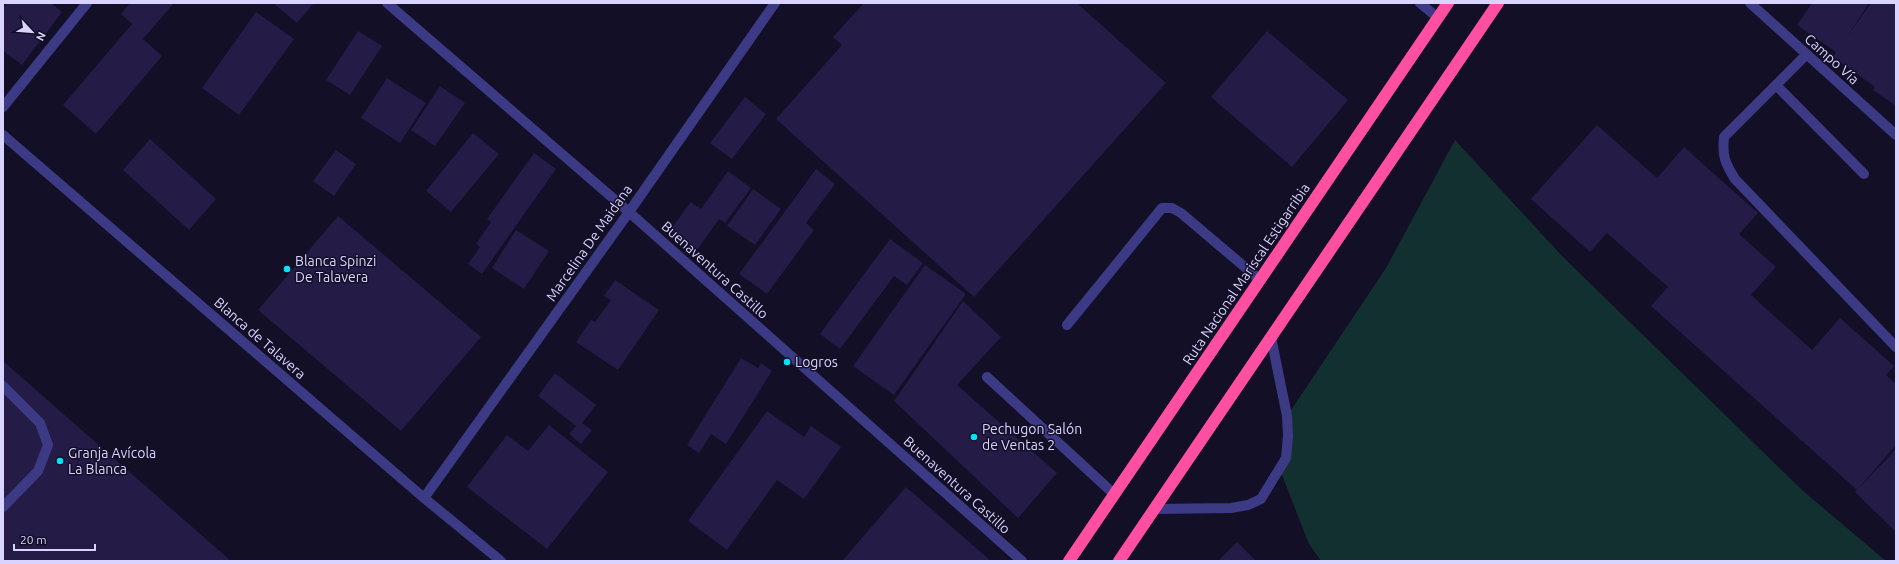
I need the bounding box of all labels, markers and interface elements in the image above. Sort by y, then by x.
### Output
north arrow [12,12,52,52]
text: N [34,30,48,43]
street label: Campo Vía [1802,31,1862,87]
street label: Ruta Nacional Mariscal Estigarribia [1179,180,1313,368]
street label: Marcelina De Maidana [543,182,635,304]
street label: Buenaventura Castillo [658,218,772,322]
place label: Blanca Spinzi De Talavera [295,253,376,285]
marker: Blanca Spinzi De Talavera [282,264,292,274]
street label: Blanca de Talavera [211,294,309,382]
place label: Logros [795,354,838,370]
marker: Logros [782,357,792,367]
place label: Pechugon Salón de Ventas 2 [982,421,1082,453]
marker: Pechugon Salón de Ventas 2 [969,432,979,442]
street label: Buenaventura Castillo [900,433,1014,537]
place label: Granja Avícola La Blanca [68,445,156,477]
marker: Granja Avícola La Blanca [55,456,65,466]
scale bar [14,526,95,552]
text: 20 m [20,533,47,546]

